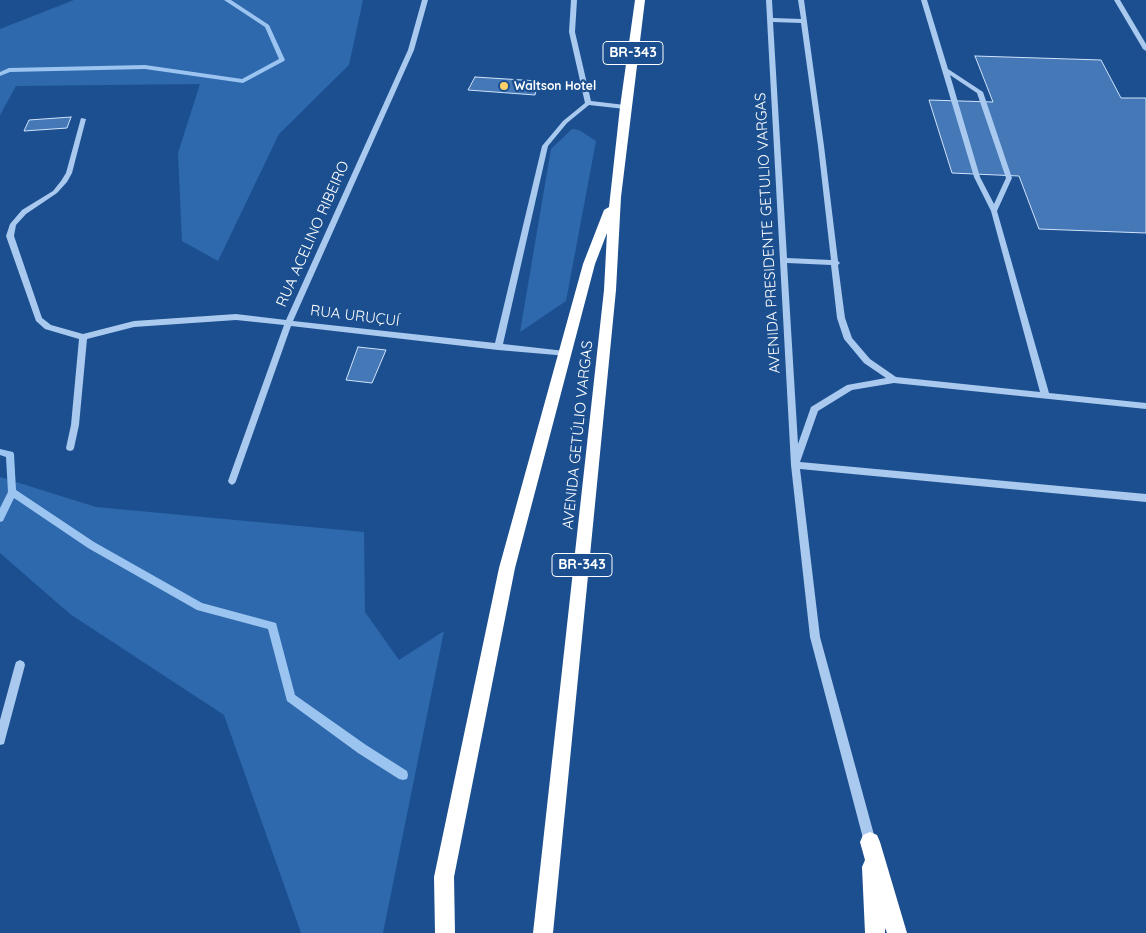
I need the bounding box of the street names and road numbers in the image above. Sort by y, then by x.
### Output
road number: BR-343 [603,42,663,64]
street label: AVENIDA PRESIDENTE GETULIO VARGAS [752,92,784,374]
street label: RUA ACELINO RIBEIRO [273,158,353,310]
street label: RUA URUÇUÍ [309,302,401,330]
street label: AVENIDA GETÚLIO VARGAS [559,340,597,530]
road number: BR-343 [552,554,612,576]

